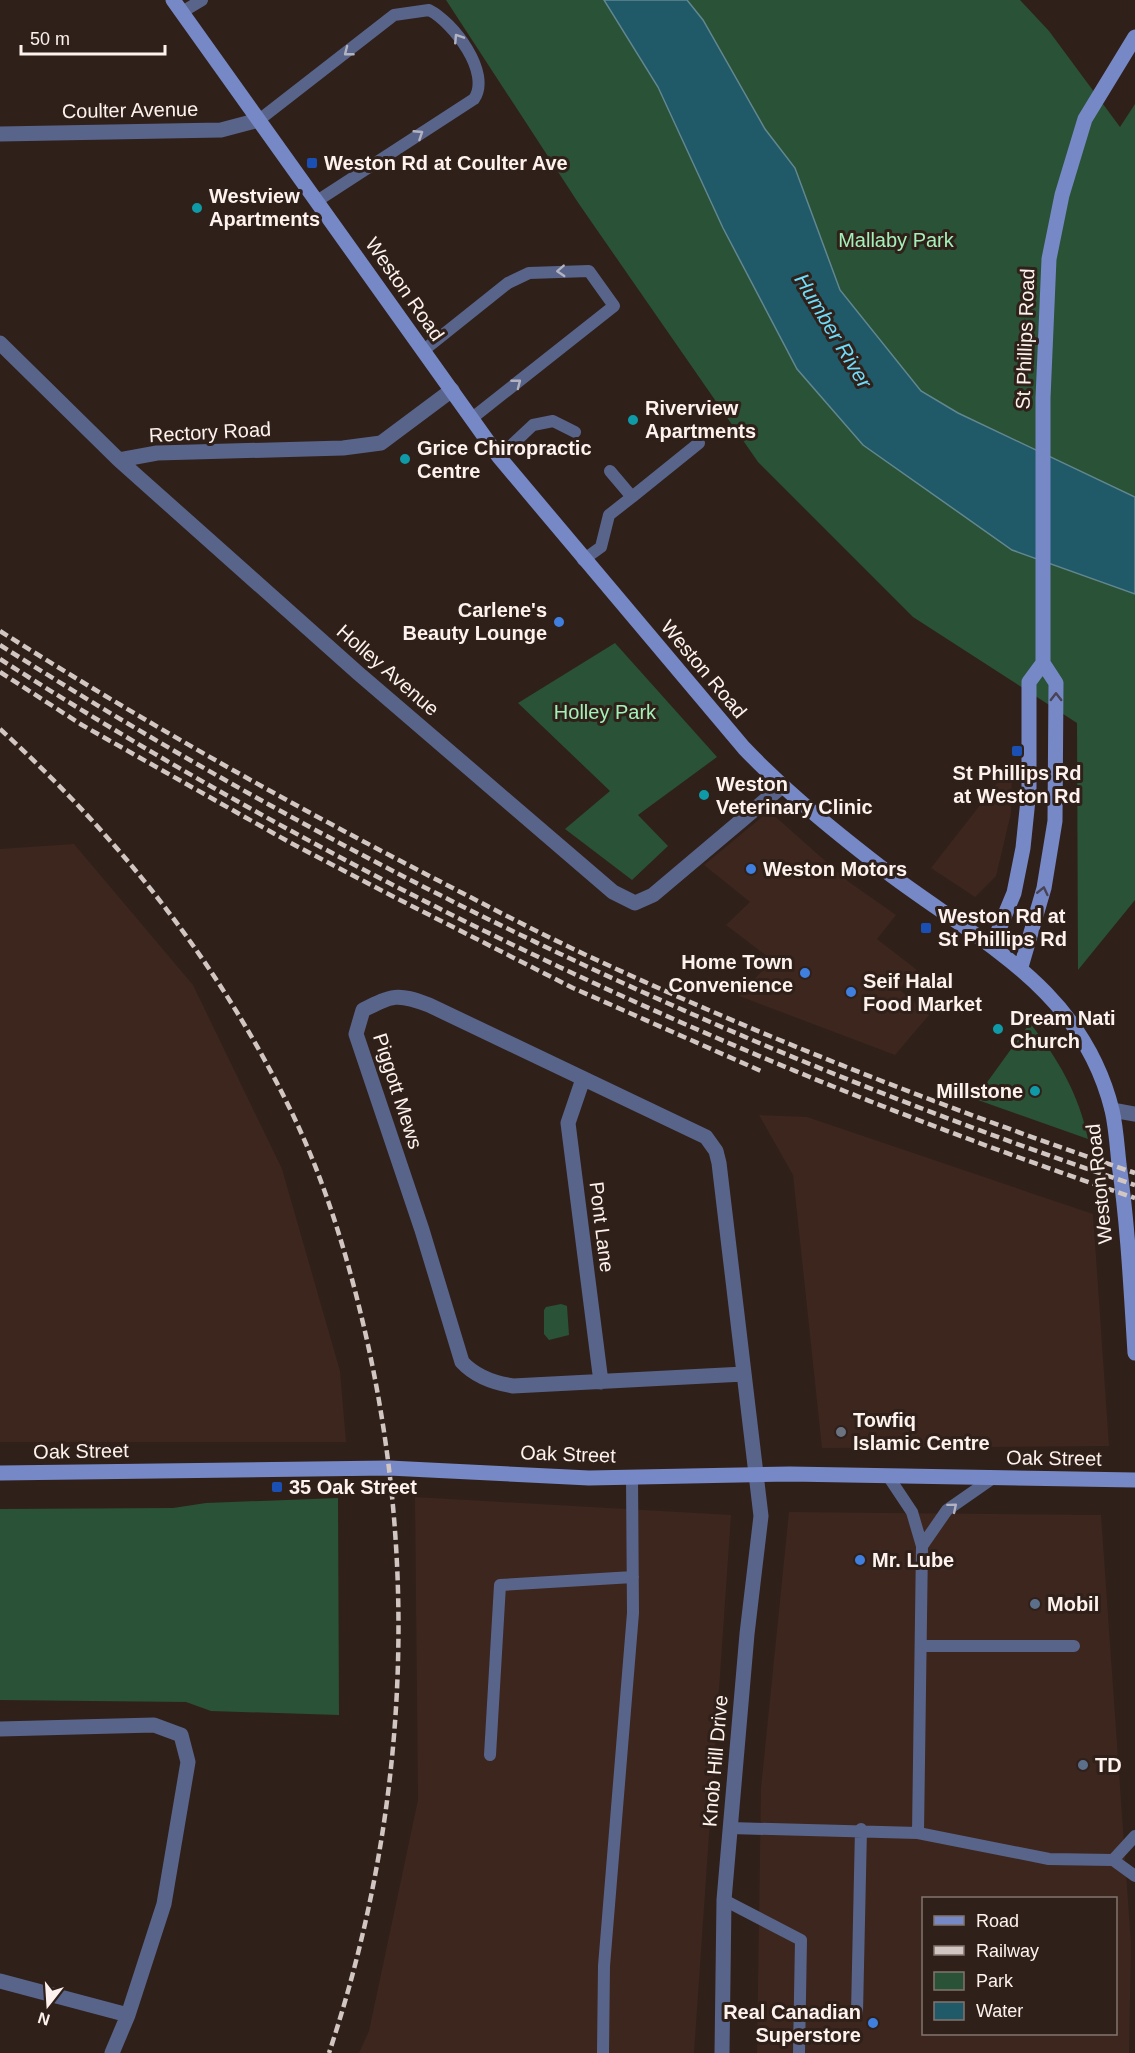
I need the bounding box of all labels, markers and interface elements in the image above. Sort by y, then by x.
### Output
scale bar [21,18,165,56]
text: 50 m [30,29,70,49]
one-way arrow [454,34,466,44]
one-way arrow [344,44,355,55]
street label: Coulter Avenue [62,98,198,122]
one-way arrow [413,130,423,142]
place label: Weston Rd at Coulter Ave [324,152,568,174]
marker: Weston Rd at Coulter Ave [305,156,319,170]
place label: Westview Apartments [209,185,320,230]
marker: Westview Apartments [190,201,204,215]
park label: Mallaby Park [838,229,955,251]
street label: Weston Road [361,233,449,345]
one-way arrow [557,264,566,277]
street label: St Phillips Road [1012,268,1038,410]
water label: Humber River [790,269,877,393]
one-way arrow [511,379,522,390]
place label: Riverview Apartments [645,397,756,442]
marker: Riverview Apartments [626,413,640,427]
street label: Rectory Road [148,418,272,446]
place label: Grice Chiropractic Centre [417,437,592,482]
marker: Grice Chiropractic Centre [398,452,412,466]
place label: Carlene's Beauty Lounge [403,599,547,644]
marker: Carlene's Beauty Lounge [552,615,566,629]
street label: Weston Road [657,616,751,722]
street label: Holley Avenue [333,620,443,720]
one-way arrow [1050,692,1062,701]
park label: Holley Park [554,701,657,723]
marker: St Phillips Rd at Weston Rd [1010,744,1024,758]
place label: St Phillips Rd at Weston Rd [953,762,1081,807]
place label: Weston Veterinary Clinic [716,773,873,818]
marker: Weston Veterinary Clinic [697,788,711,802]
place label: Weston Motors [763,858,907,880]
marker: Weston Motors [744,862,758,876]
one-way arrow [1036,886,1049,896]
place label: Weston Rd at St Phillips Rd [938,905,1067,950]
marker: Weston Rd at St Phillips Rd [919,921,933,935]
place label: Home Town Convenience [669,951,793,996]
marker: Home Town Convenience [798,966,812,980]
place label: Seif Halal Food Market [863,970,982,1015]
marker: Seif Halal Food Market [844,985,858,999]
place label: Dream Nati Church [1010,1007,1116,1052]
marker: Dream Nati Church [991,1022,1005,1036]
street label: Piggott Mews [369,1031,427,1151]
place label: Millstone [936,1080,1023,1102]
marker: Millstone [1028,1084,1042,1098]
street label: Weston Road [1082,1123,1116,1245]
street label: Pont Lane [586,1180,618,1274]
place label: Towfiq Islamic Centre [853,1409,990,1454]
marker: Towfiq Islamic Centre [834,1425,848,1439]
street label: Oak Street [33,1439,129,1463]
street label: Oak Street [520,1441,617,1467]
street label: Oak Street [1006,1446,1102,1470]
place label: 35 Oak Street [289,1476,417,1498]
marker: 35 Oak Street [270,1480,284,1494]
one-way arrow [946,1503,957,1514]
place label: Mr. Lube [872,1549,954,1571]
marker: Mr. Lube [853,1553,867,1567]
place label: Mobil [1047,1593,1099,1615]
marker: Mobil [1028,1597,1042,1611]
street label: Knob Hill Drive [698,1694,732,1828]
place label: TD [1095,1754,1122,1776]
marker: TD [1076,1758,1090,1772]
legend [922,1897,1117,2035]
text: Road [976,1911,1019,1931]
text: Railway [976,1941,1039,1961]
text: Park [976,1971,1014,1991]
north arrow [18,1975,78,2035]
place label: Real Canadian Superstore [723,2001,861,2046]
text: Water [976,2001,1023,2021]
text: N [36,2009,52,2029]
marker: Real Canadian Superstore [866,2016,880,2030]

